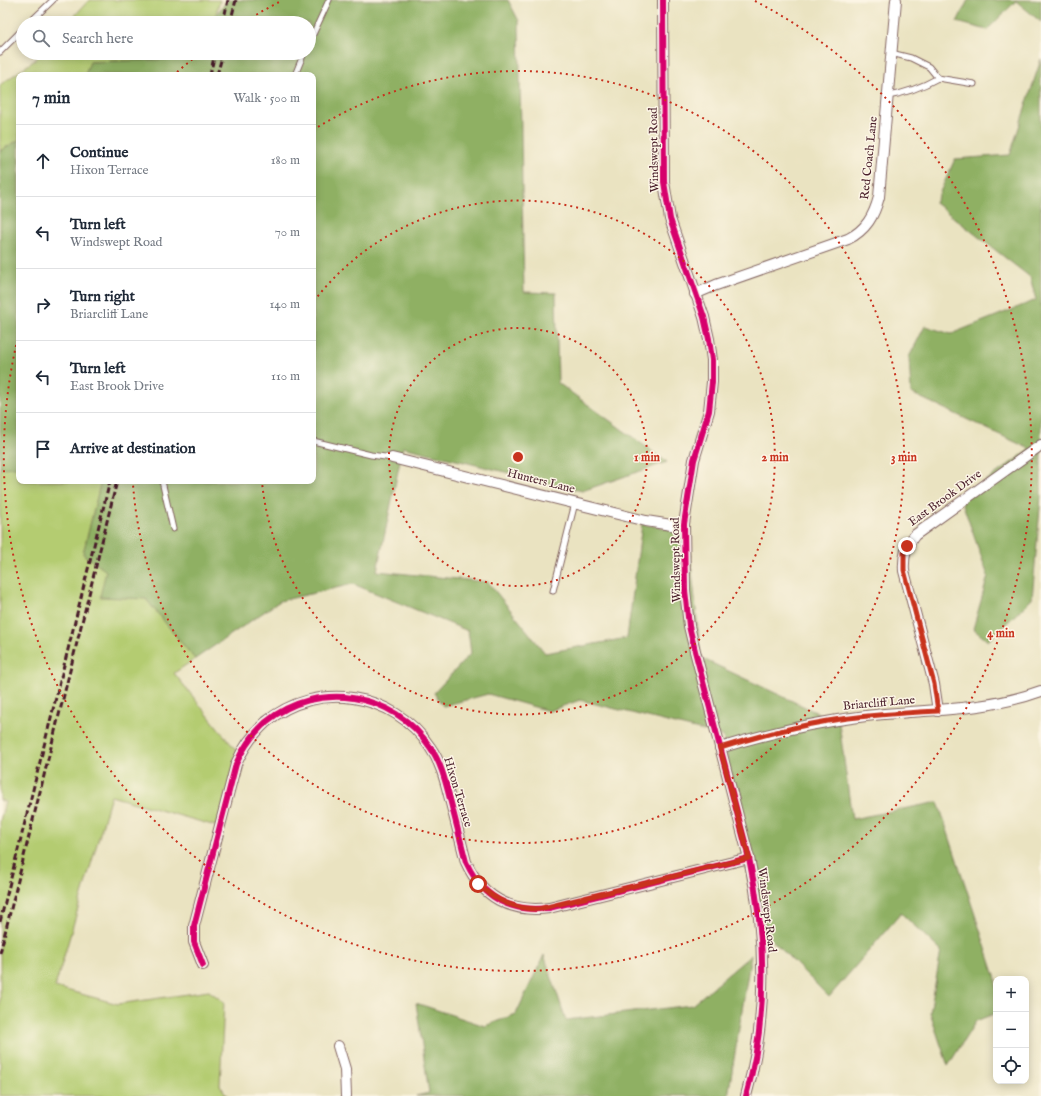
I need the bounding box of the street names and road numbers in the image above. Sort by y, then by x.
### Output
street label: Windswept Road [646,107,663,193]
street label: Red Coach Lane [857,115,881,200]
street label: Hunters Lane [506,465,577,497]
street label: East Brook Drive [906,466,985,530]
street label: Windswept Road [668,517,685,603]
street label: Briarcliff Lane [842,692,916,714]
street label: Hixon Terrace [440,755,476,829]
street label: Windswept Road [753,867,780,954]

